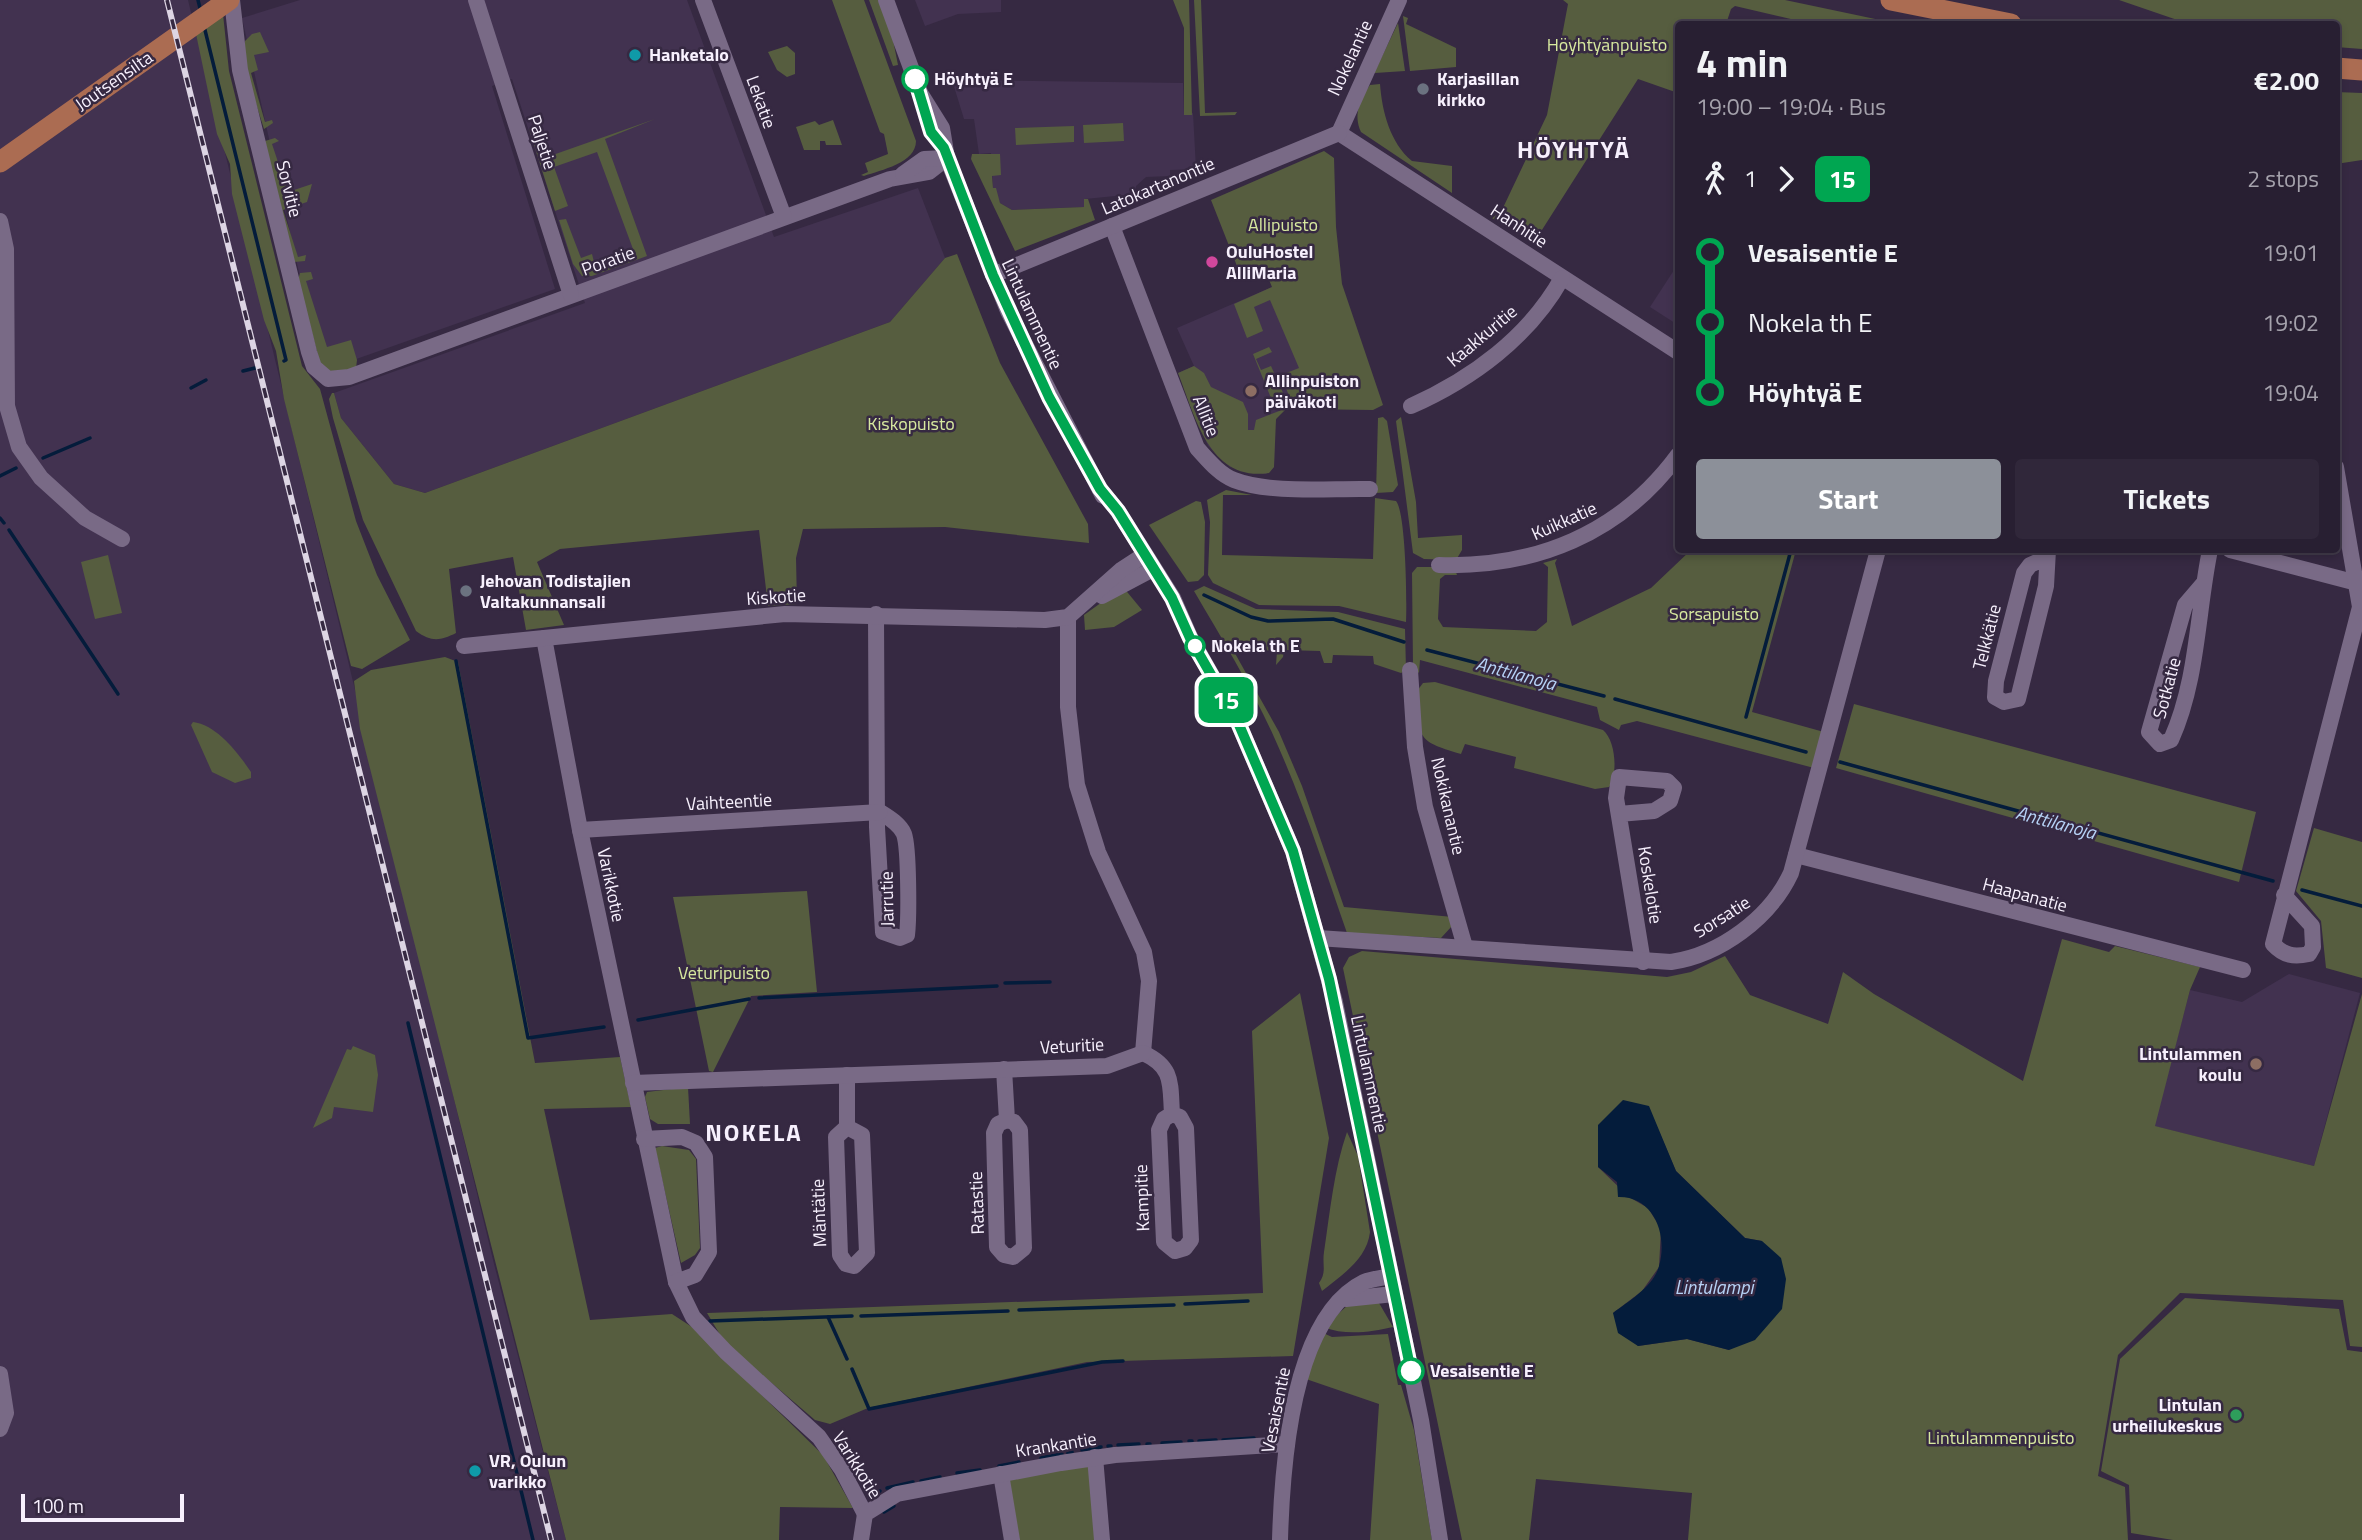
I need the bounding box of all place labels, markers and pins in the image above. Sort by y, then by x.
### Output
place label: Hanketalo [649,41,729,68]
marker: Hanketalo [627,47,643,63]
place label: Höyhtyä E [934,65,1013,92]
place label: Karjasillan kirkko [1437,65,1519,113]
marker: Höyhtyä E [902,66,928,92]
marker: Karjasillan kirkko [1415,81,1431,97]
place label: OuluHostel AlliMaria [1226,238,1313,286]
marker: OuluHostel AlliMaria [1204,254,1220,270]
place label: Allinpuiston päiväkoti [1265,367,1359,415]
marker: Allinpuiston päiväkoti [1243,383,1259,399]
place label: Jehovan Todistajien Valtakunnansali [480,567,631,615]
marker: Jehovan Todistajien Valtakunnansali [458,583,474,599]
place label: Nokela th E [1211,632,1300,659]
marker: Nokela th E [1185,636,1205,656]
place label: Lintulammen koulu [2139,1040,2242,1088]
marker: Lintulammen koulu [2248,1056,2264,1072]
place label: Vesaisentie E [1430,1357,1534,1384]
marker: Vesaisentie E [1398,1358,1424,1384]
place label: Lintulan urheilukeskus [2112,1391,2222,1439]
marker: Lintulan urheilukeskus [2228,1407,2244,1423]
place label: VR, Oulun varikko [489,1447,566,1495]
marker: VR, Oulun varikko [467,1463,483,1479]

